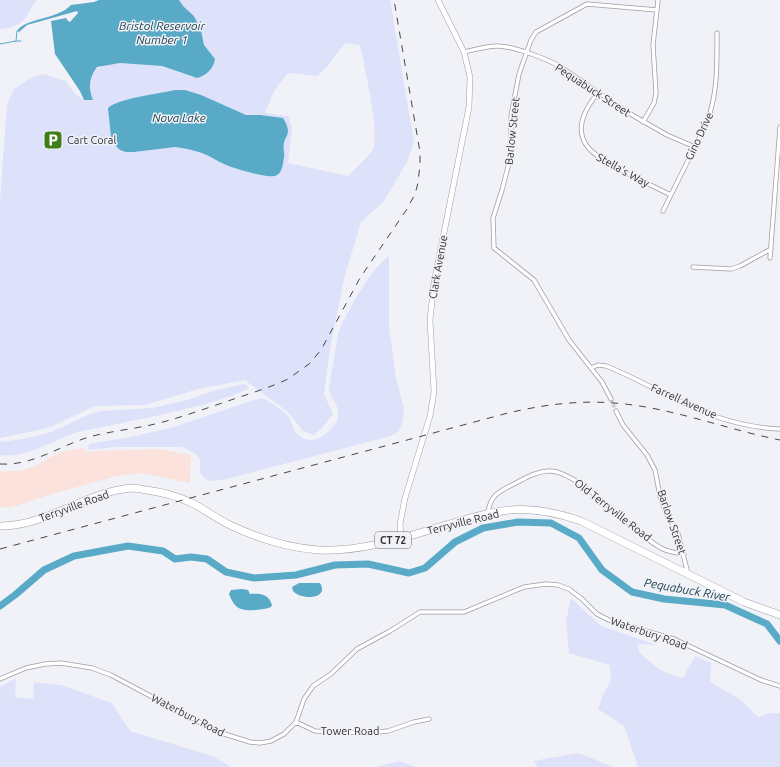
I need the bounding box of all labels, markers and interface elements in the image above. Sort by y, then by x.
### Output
water label: Bristol Reservoir Number 1 [119,19,205,46]
street label: Pequabuck Street [553,61,633,119]
street label: Barlow Street [502,96,522,165]
street label: Gino Drive [683,110,715,162]
water label: Nova Lake [152,111,206,124]
parking icon: Cart Coral [42,129,64,151]
place label: Cart Coral [67,134,116,146]
street label: Stella's Way [595,151,652,190]
street label: Clark Avenue [426,234,450,300]
street label: Farrell Avenue [649,381,719,421]
street label: Old Terryville Road [572,476,654,544]
street label: Terryville Road [37,488,111,524]
street label: Barlow Street [655,488,689,557]
street label: Terryville Road [426,507,500,537]
road number: CT 72 [375,532,411,548]
water label: Pequabuck River [643,576,731,604]
street label: Waterbury Road [609,614,689,652]
street label: Waterbury Road [149,691,227,739]
street label: Tower Road [321,725,379,737]

